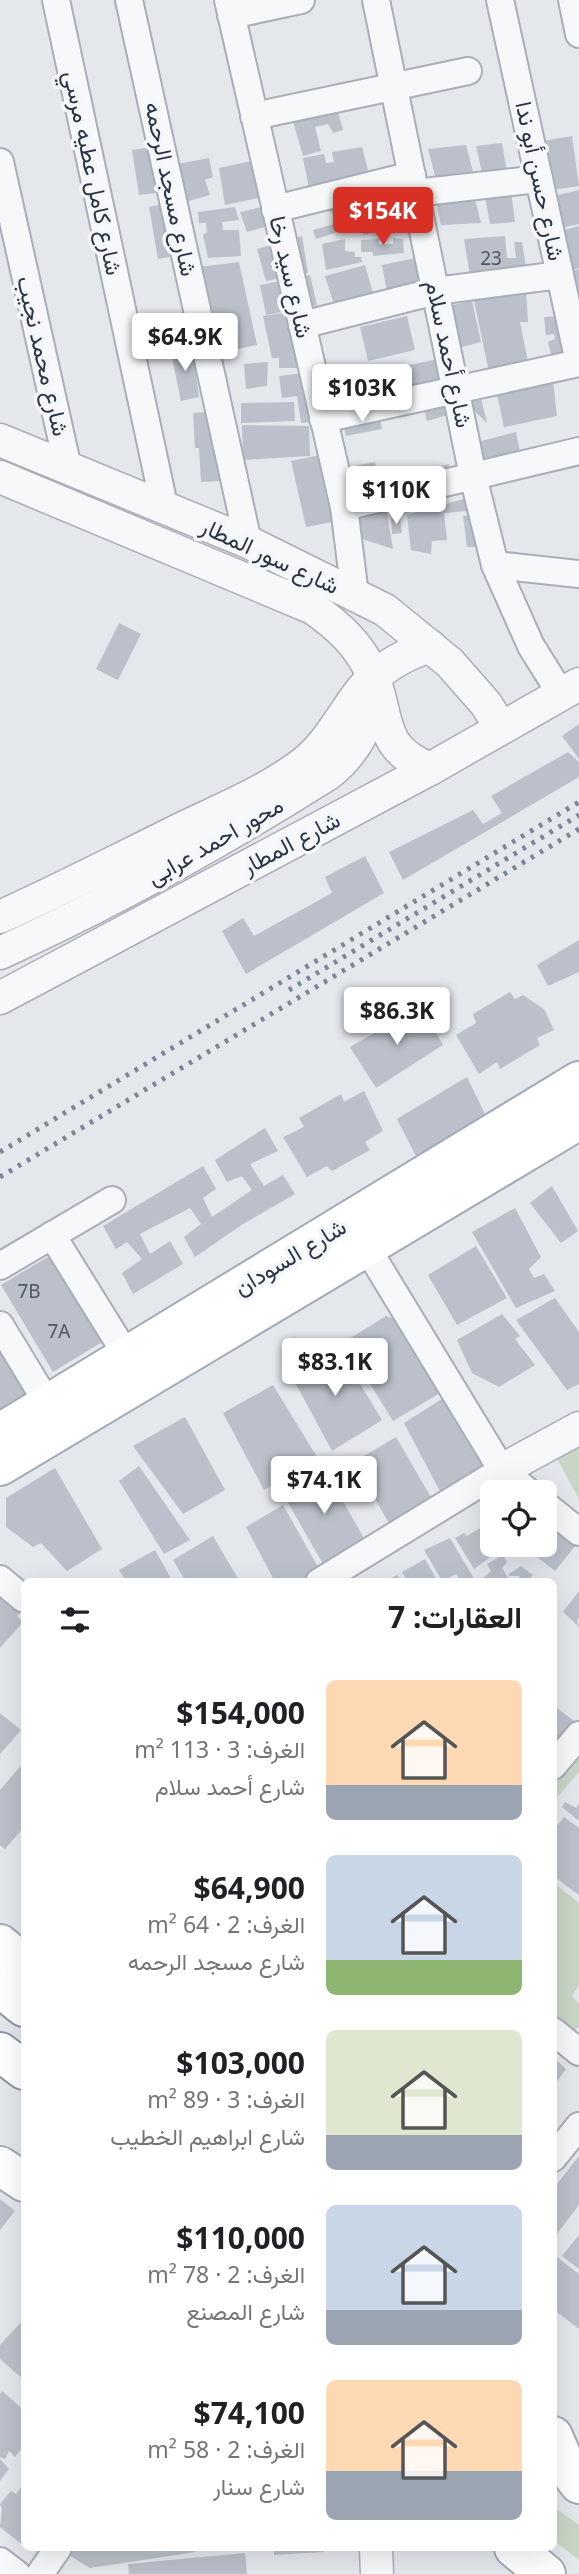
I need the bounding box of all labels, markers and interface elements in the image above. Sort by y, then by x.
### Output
street label: شارع كامل عطيه مرسي [53,68,131,279]
street label: شارع حسن أبو ندا [507,98,573,264]
street label: شارع مسجد الرحمه [137,99,206,279]
pin: $154K [334,188,432,247]
text: $154K [349,194,417,226]
street label: شارع سيد رخا [261,213,322,341]
house number: 23 [480,245,502,271]
street label: شارع محمد نجيب [9,273,78,439]
street label: شارع أحمد سلام [418,277,481,431]
pin: $64.9K [128,314,242,373]
text: $64.9K [148,320,222,352]
pin: $103K [313,364,411,424]
text: $103K [328,371,396,403]
pin: $110K [347,466,445,526]
text: $110K [362,473,430,505]
street label: شارع سور المطار [195,509,345,602]
street label: محور احمد عرابى [140,788,289,892]
street label: شارع المطار [235,803,346,883]
pin: $86.3K [340,988,454,1047]
text: $86.3K [360,994,434,1026]
street label: شارع السودان [227,1210,352,1303]
house number: 7B [17,1278,41,1304]
house number: 7A [47,1318,71,1344]
pin: $83.1K [278,1338,392,1398]
text: $83.1K [298,1345,372,1377]
pin: $74.1K [267,1456,381,1516]
text: $74.1K [287,1463,361,1495]
map controls [480,1480,557,1557]
button: locate [480,1480,557,1557]
text: العقارات: 7 [388,1596,522,1637]
icon: filters [56,1601,94,1639]
text: $154,000 [176,1692,305,1733]
icon: home [382,1708,466,1792]
text: الغرف: 3 · 113 m² [134,1733,305,1765]
text: شارع أحمد سلام [155,1770,305,1802]
text: $64,900 [193,1867,305,1908]
icon: home [382,1883,466,1967]
text: الغرف: 2 · 64 m² [147,1908,305,1940]
text: شارع مسجد الرحمه [128,1945,305,1977]
text: $103,000 [176,2042,305,2083]
icon: home [382,2058,466,2142]
text: الغرف: 3 · 89 m² [147,2083,305,2115]
text: شارع ابراهيم الخطيب [110,2120,305,2152]
text: $110,000 [176,2217,305,2258]
icon: home [382,2233,466,2317]
text: الغرف: 2 · 78 m² [147,2258,305,2290]
text: شارع المصنع [186,2295,305,2327]
text: $74,100 [193,2392,305,2433]
icon: home [382,2408,466,2492]
text: الغرف: 2 · 58 m² [147,2433,305,2465]
text: شارع سنار [213,2470,305,2502]

